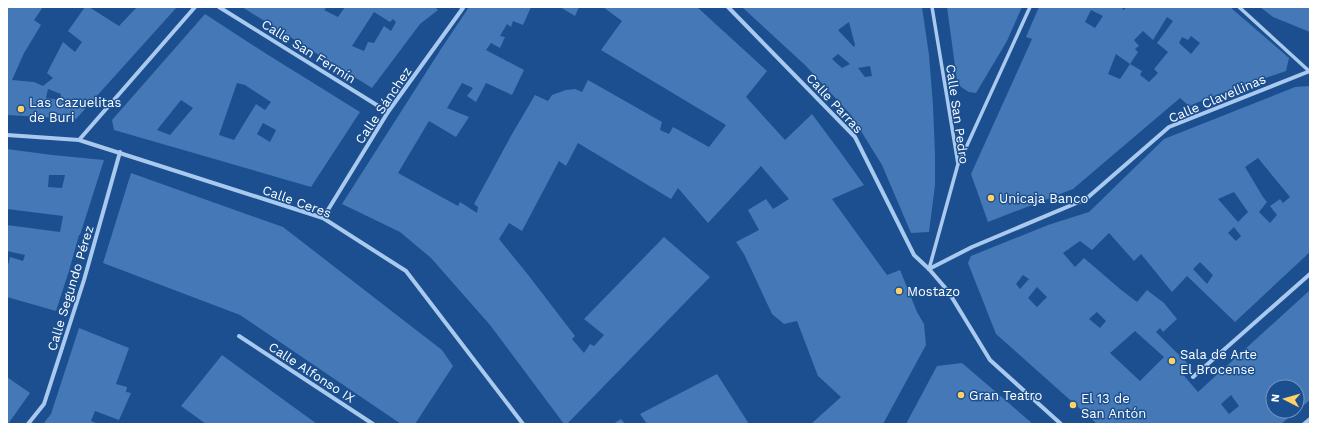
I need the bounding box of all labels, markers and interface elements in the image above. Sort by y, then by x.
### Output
street label: Calle San Fermín [259,16,359,86]
street label: Calle San Pedro [943,63,972,165]
street label: Calle Sánchez [352,64,415,147]
street label: Calle Parras [803,70,866,136]
street label: Calle Clavellinas [1166,71,1268,126]
place label: Las Cazuelitas de Buri [29,95,121,125]
marker: Las Cazuelitas de Buri [16,104,26,114]
street label: Calle Ceres [260,182,333,221]
place label: Unicaja Banco [999,191,1088,206]
marker: Unicaja Banco [986,193,996,203]
street label: Calle Segundo Pérez [44,224,97,353]
place label: Mostazo [907,284,960,299]
marker: Mostazo [894,286,904,296]
street label: Calle Alfonso IX [266,339,358,406]
place label: Sala de Arte El Brocense [1180,347,1257,377]
marker: Sala de Arte El Brocense [1167,356,1177,366]
north arrow [1265,379,1305,419]
place label: Gran Teatro [969,388,1043,403]
marker: Gran Teatro [956,390,966,400]
place label: El 13 de San Antón [1081,391,1146,421]
text: N [1269,393,1282,403]
marker: El 13 de San Antón [1068,400,1078,410]

